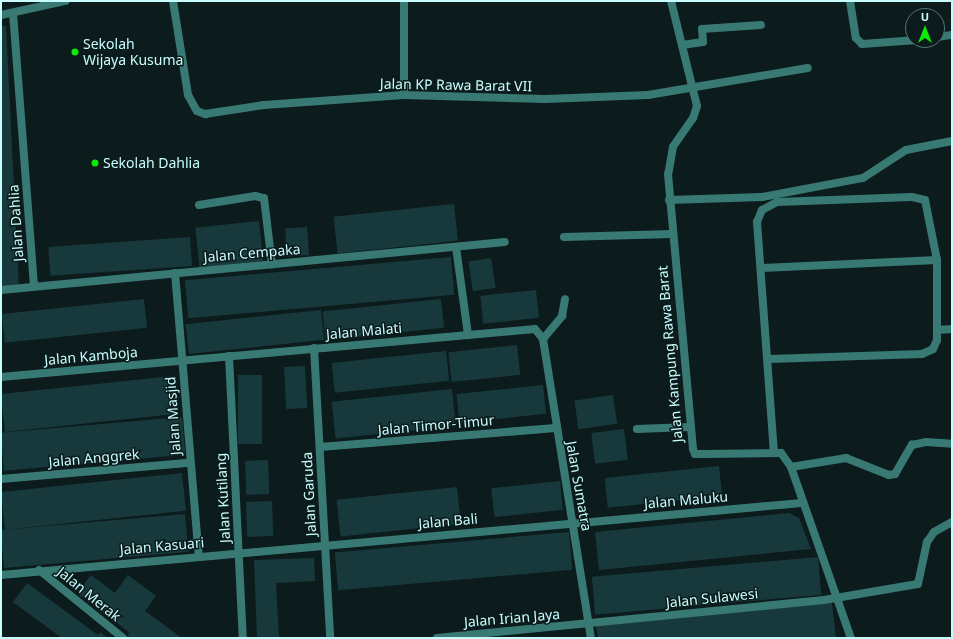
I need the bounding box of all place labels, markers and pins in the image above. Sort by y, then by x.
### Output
place label: Sekolah Wijaya Kusuma [83,36,183,68]
marker: Sekolah Wijaya Kusuma [70,47,80,57]
place label: Sekolah Dahlia [103,155,200,171]
marker: Sekolah Dahlia [90,158,100,168]

